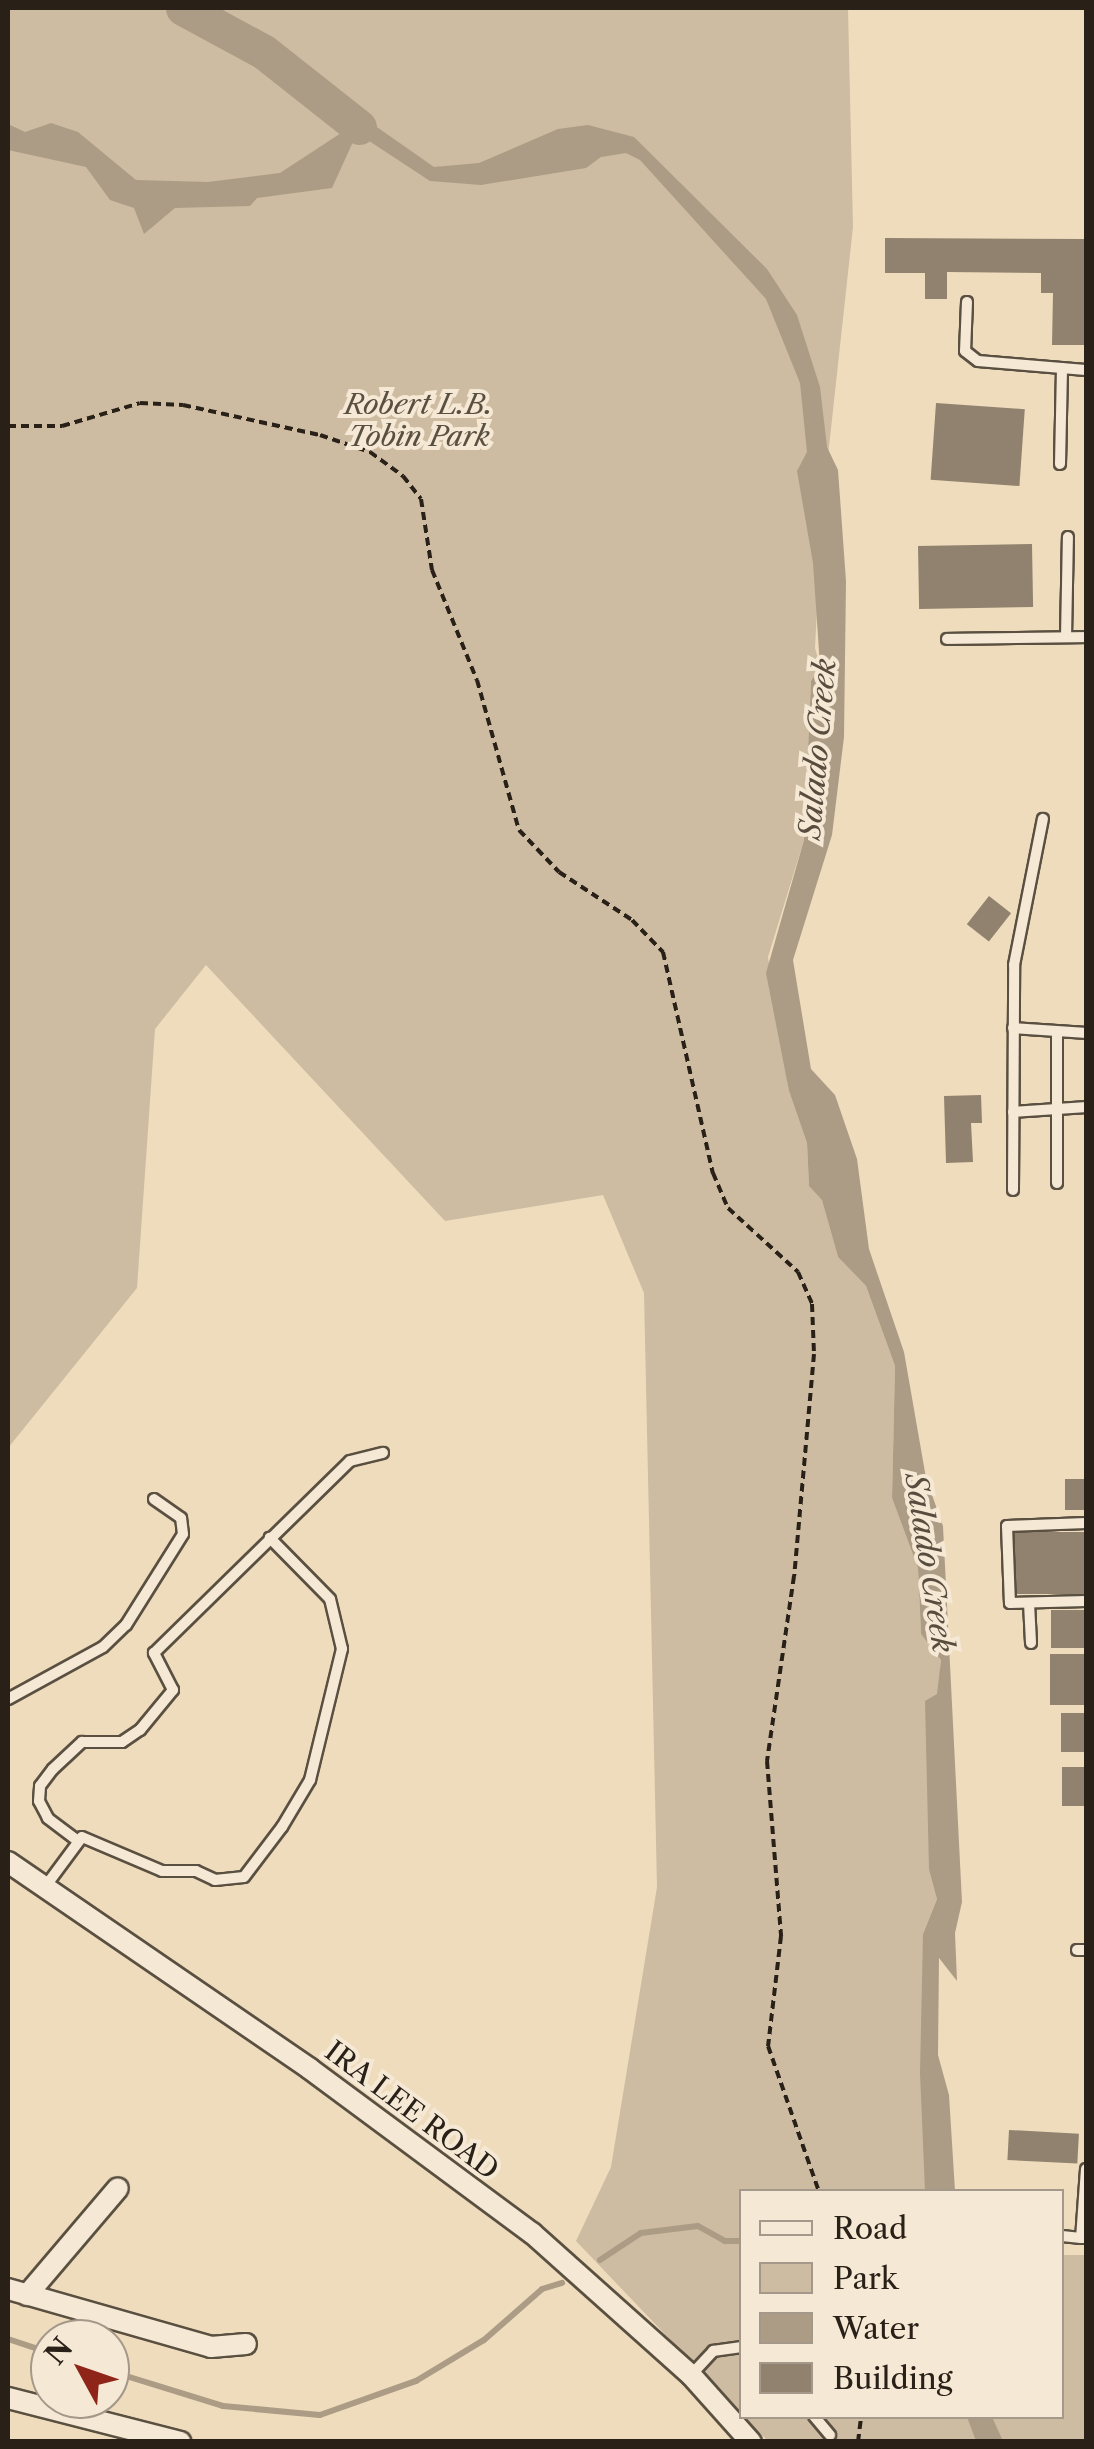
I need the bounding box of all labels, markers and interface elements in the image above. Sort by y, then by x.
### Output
park label: Robert L.B. Tobin Park [344,387,494,453]
water label: Salado Creek [792,657,844,841]
water label: Salado Creek [897,1471,961,1655]
street label: IRA LEE ROAD [318,2034,506,2186]
legend [739,2189,1064,2419]
text: Road [833,2210,907,2247]
text: Park [833,2260,898,2297]
text: Water [833,2310,919,2347]
north arrow [30,2319,130,2419]
text: N [38,2331,79,2371]
text: Building [833,2360,953,2397]

